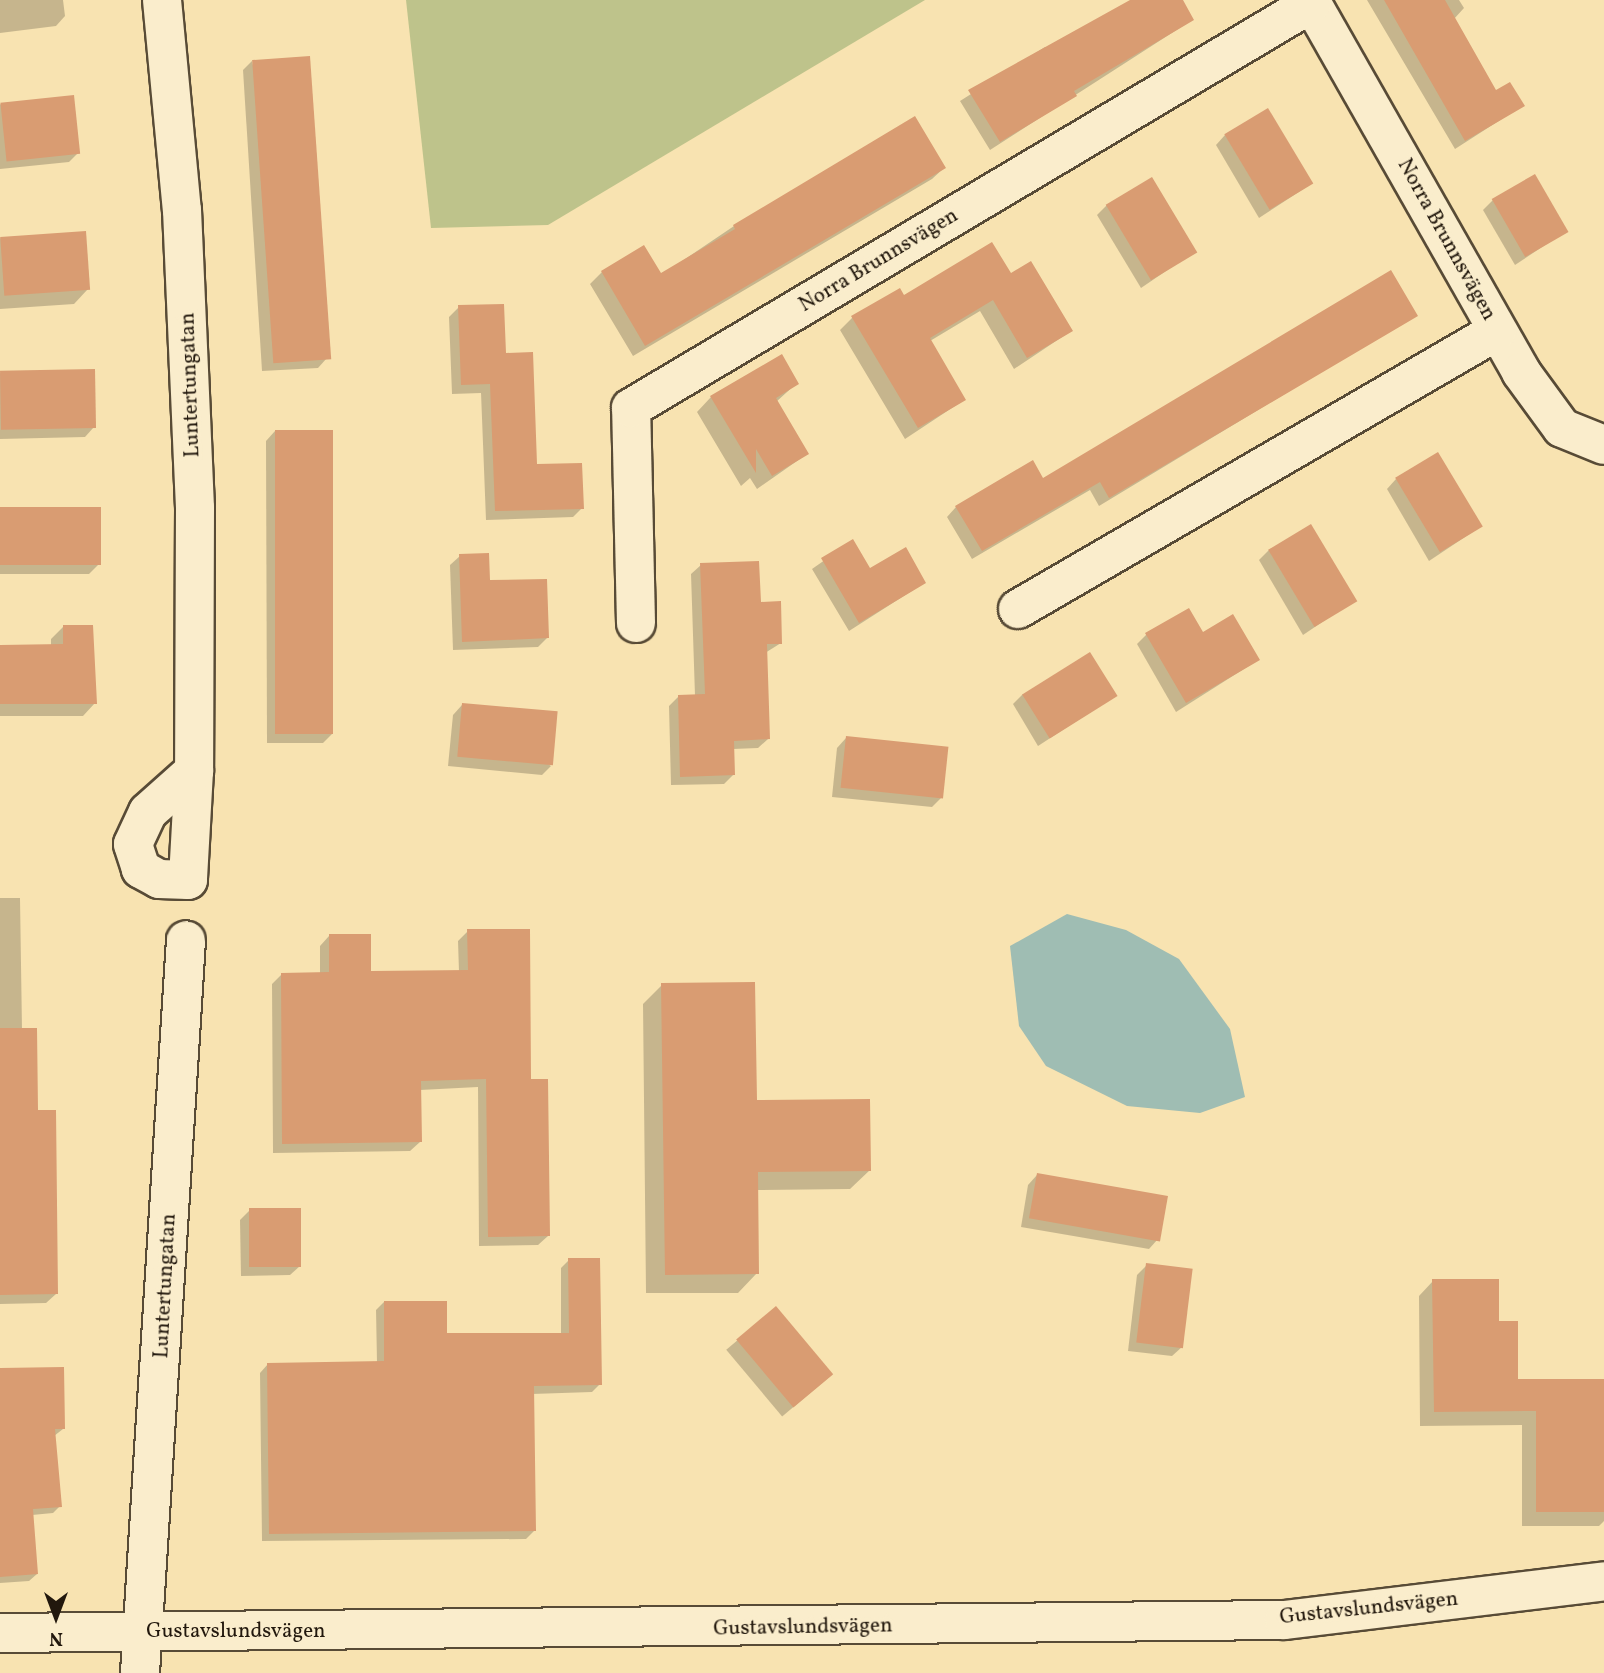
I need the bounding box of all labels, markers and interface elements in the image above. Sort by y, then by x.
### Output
street label: Norra Brunnsvägen [1391,155,1501,325]
street label: Norra Brunnsvägen [795,204,963,318]
street label: Luntertungatan [176,312,206,458]
street label: Luntertungatan [150,1213,182,1359]
north arrow [21,1582,91,1652]
street label: Gustavslundsvägen [1279,1587,1459,1631]
street label: Gustavslundsvägen [713,1614,893,1642]
street label: Gustavslundsvägen [146,1619,326,1645]
text: N [49,1625,63,1651]

